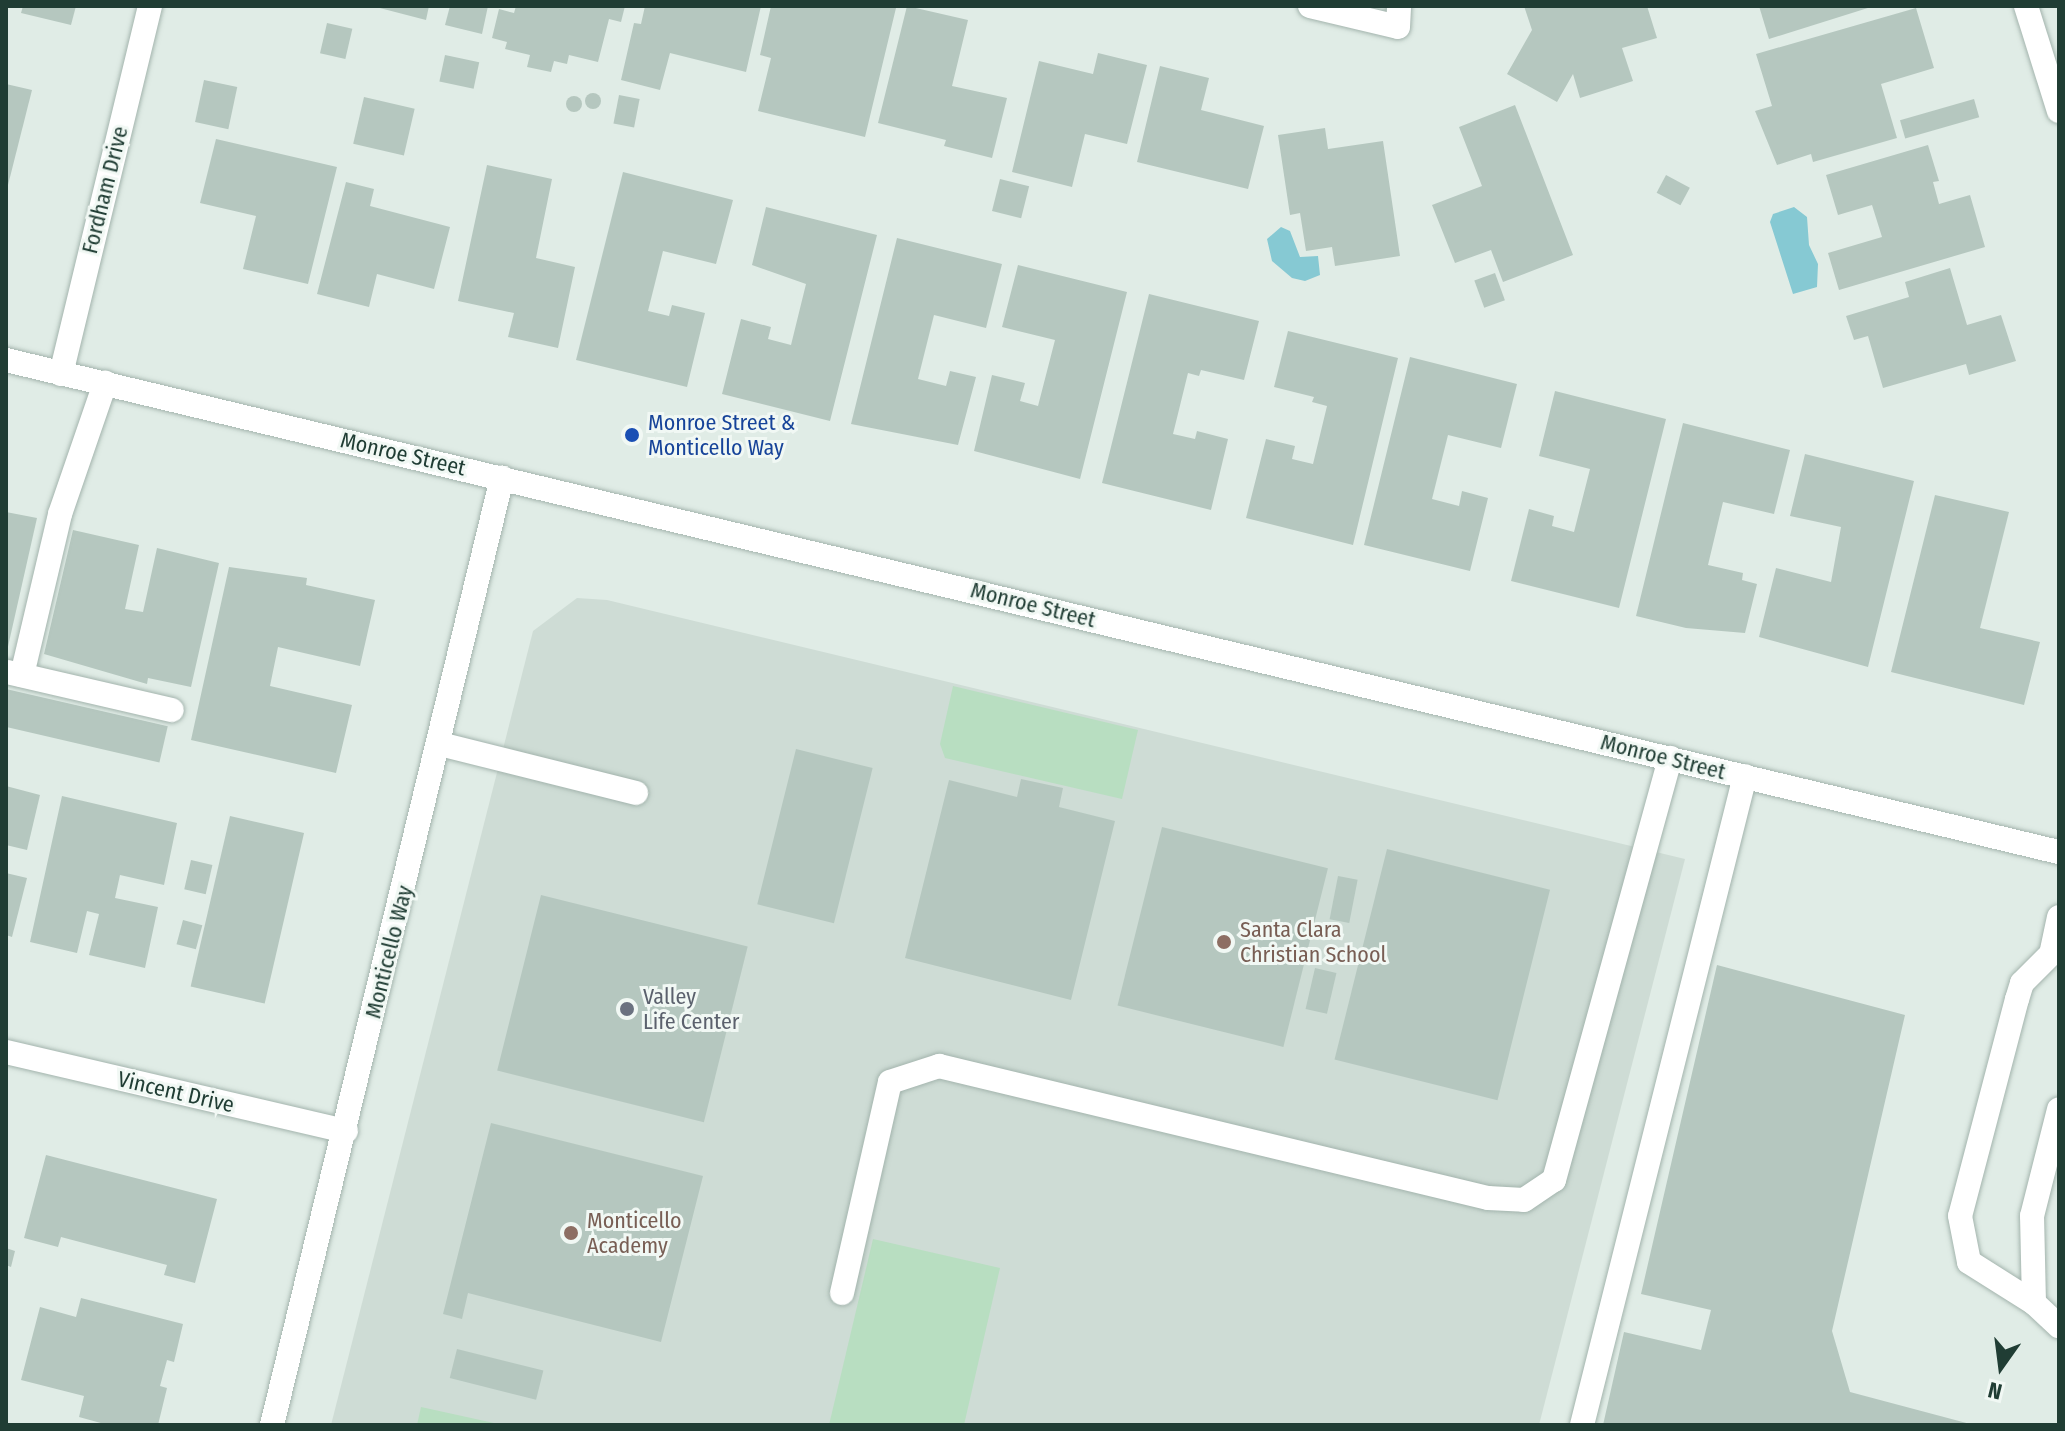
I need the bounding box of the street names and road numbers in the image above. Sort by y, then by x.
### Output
street label: Fordham Drive [76,124,134,256]
street label: Monroe Street [338,427,468,481]
street label: Monroe Street [968,577,1098,633]
street label: Monroe Street [1598,729,1728,785]
street label: Monticello Way [360,883,418,1021]
street label: Vincent Drive [115,1066,237,1118]

